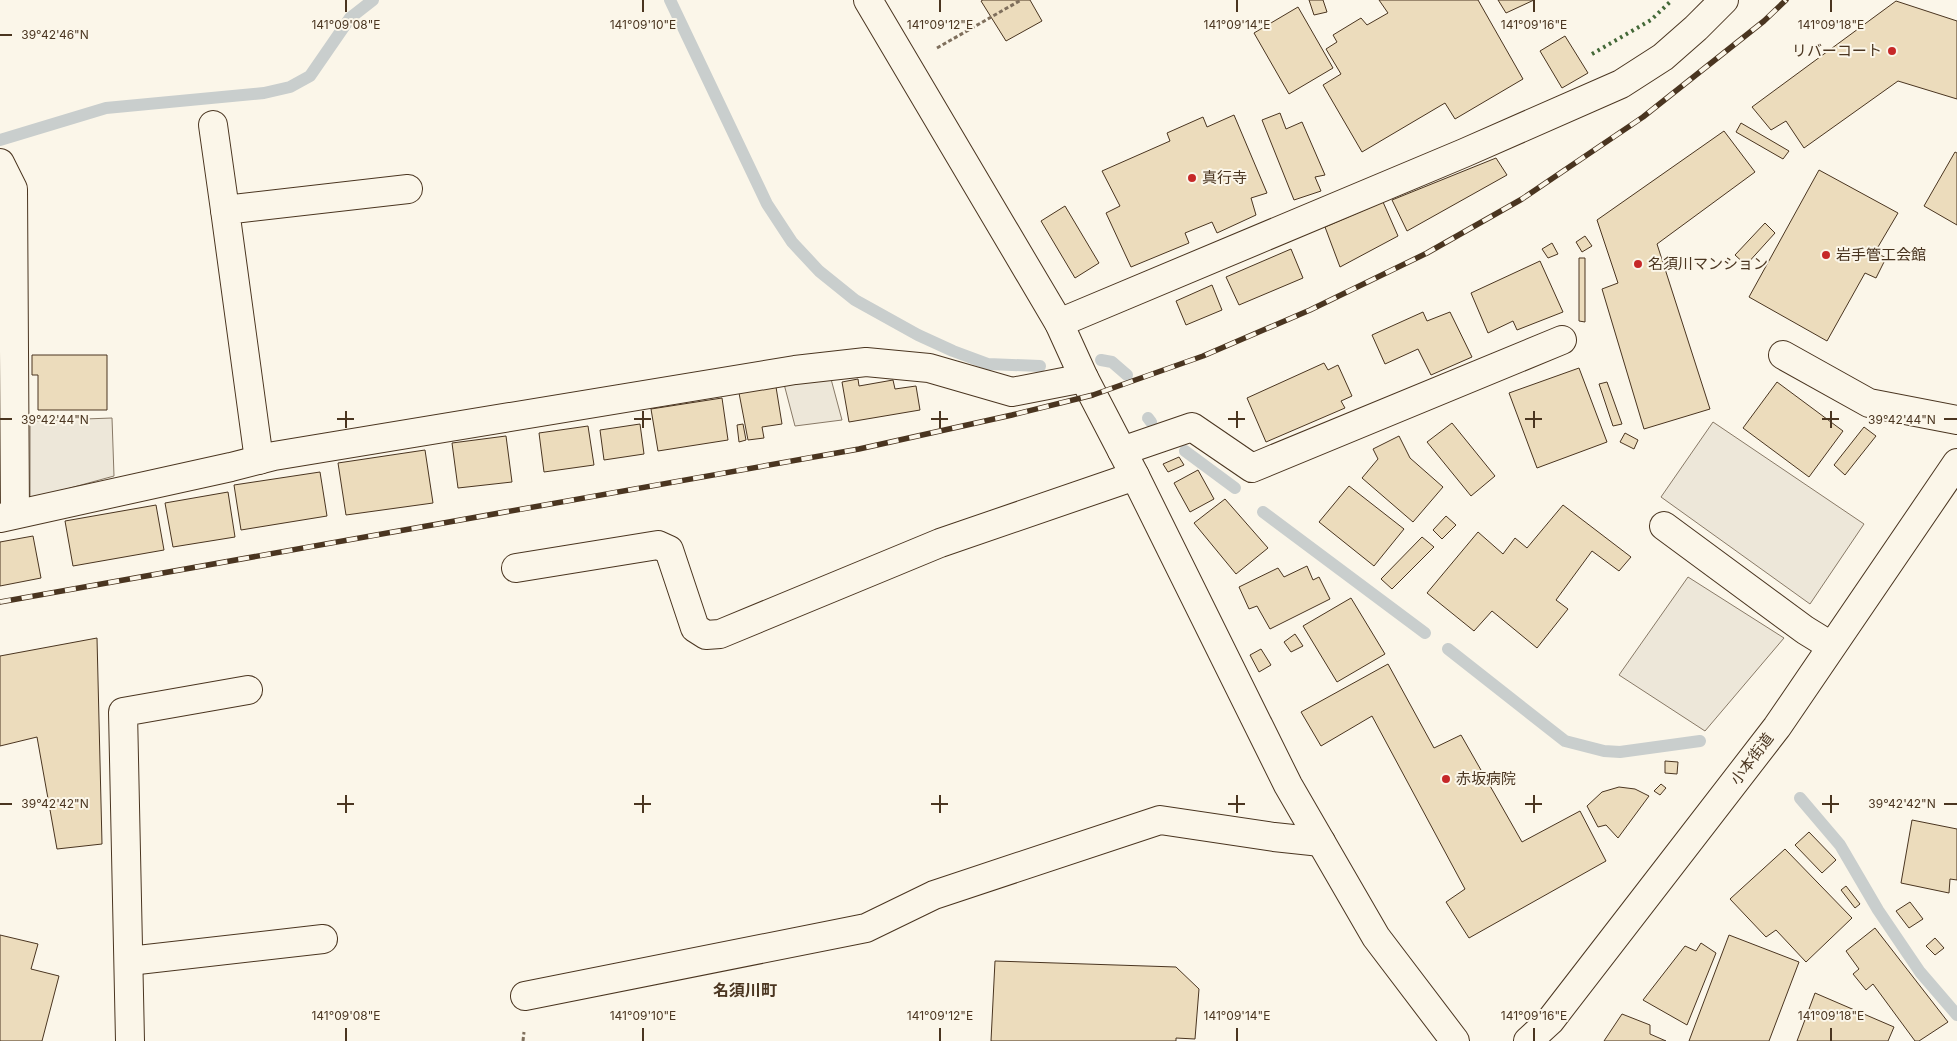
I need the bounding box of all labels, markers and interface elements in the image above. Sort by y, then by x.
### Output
text: 141°09'08"E [311,17,381,32]
text: 141°09'10"E [610,17,676,32]
text: 141°09'12"E [907,17,973,32]
text: 141°09'14"E [1204,17,1270,32]
text: 141°09'16"E [1501,17,1567,32]
text: 141°09'18"E [1798,17,1864,32]
text: 39°42'46"N [21,27,89,42]
place label: リバーコート [1792,41,1882,60]
marker: リバーコート [1886,45,1898,57]
place label: 真行寺 [1202,168,1247,187]
marker: 真行寺 [1186,172,1198,184]
place label: 岩手管工会館 [1836,245,1926,264]
marker: 岩手管工会館 [1820,249,1832,261]
place label: 名須川マンション [1648,254,1768,273]
marker: 名須川マンション [1632,258,1644,270]
text: 39°42'44"N [21,412,89,427]
text: 39°42'44"N [1868,412,1936,427]
street label: 小本街道 [1726,729,1777,788]
place label: 赤坂病院 [1456,769,1516,788]
marker: 赤坂病院 [1440,773,1452,785]
text: 39°42'42"N [21,796,89,811]
text: 39°42'42"N [1868,796,1936,811]
district label: 名須川町 [713,980,777,1000]
text: 141°09'08"E [311,1008,381,1023]
text: 141°09'10"E [610,1008,676,1023]
text: 141°09'12"E [907,1008,973,1023]
text: 141°09'14"E [1204,1008,1270,1023]
text: 141°09'16"E [1501,1008,1567,1023]
text: 141°09'18"E [1798,1008,1864,1023]

